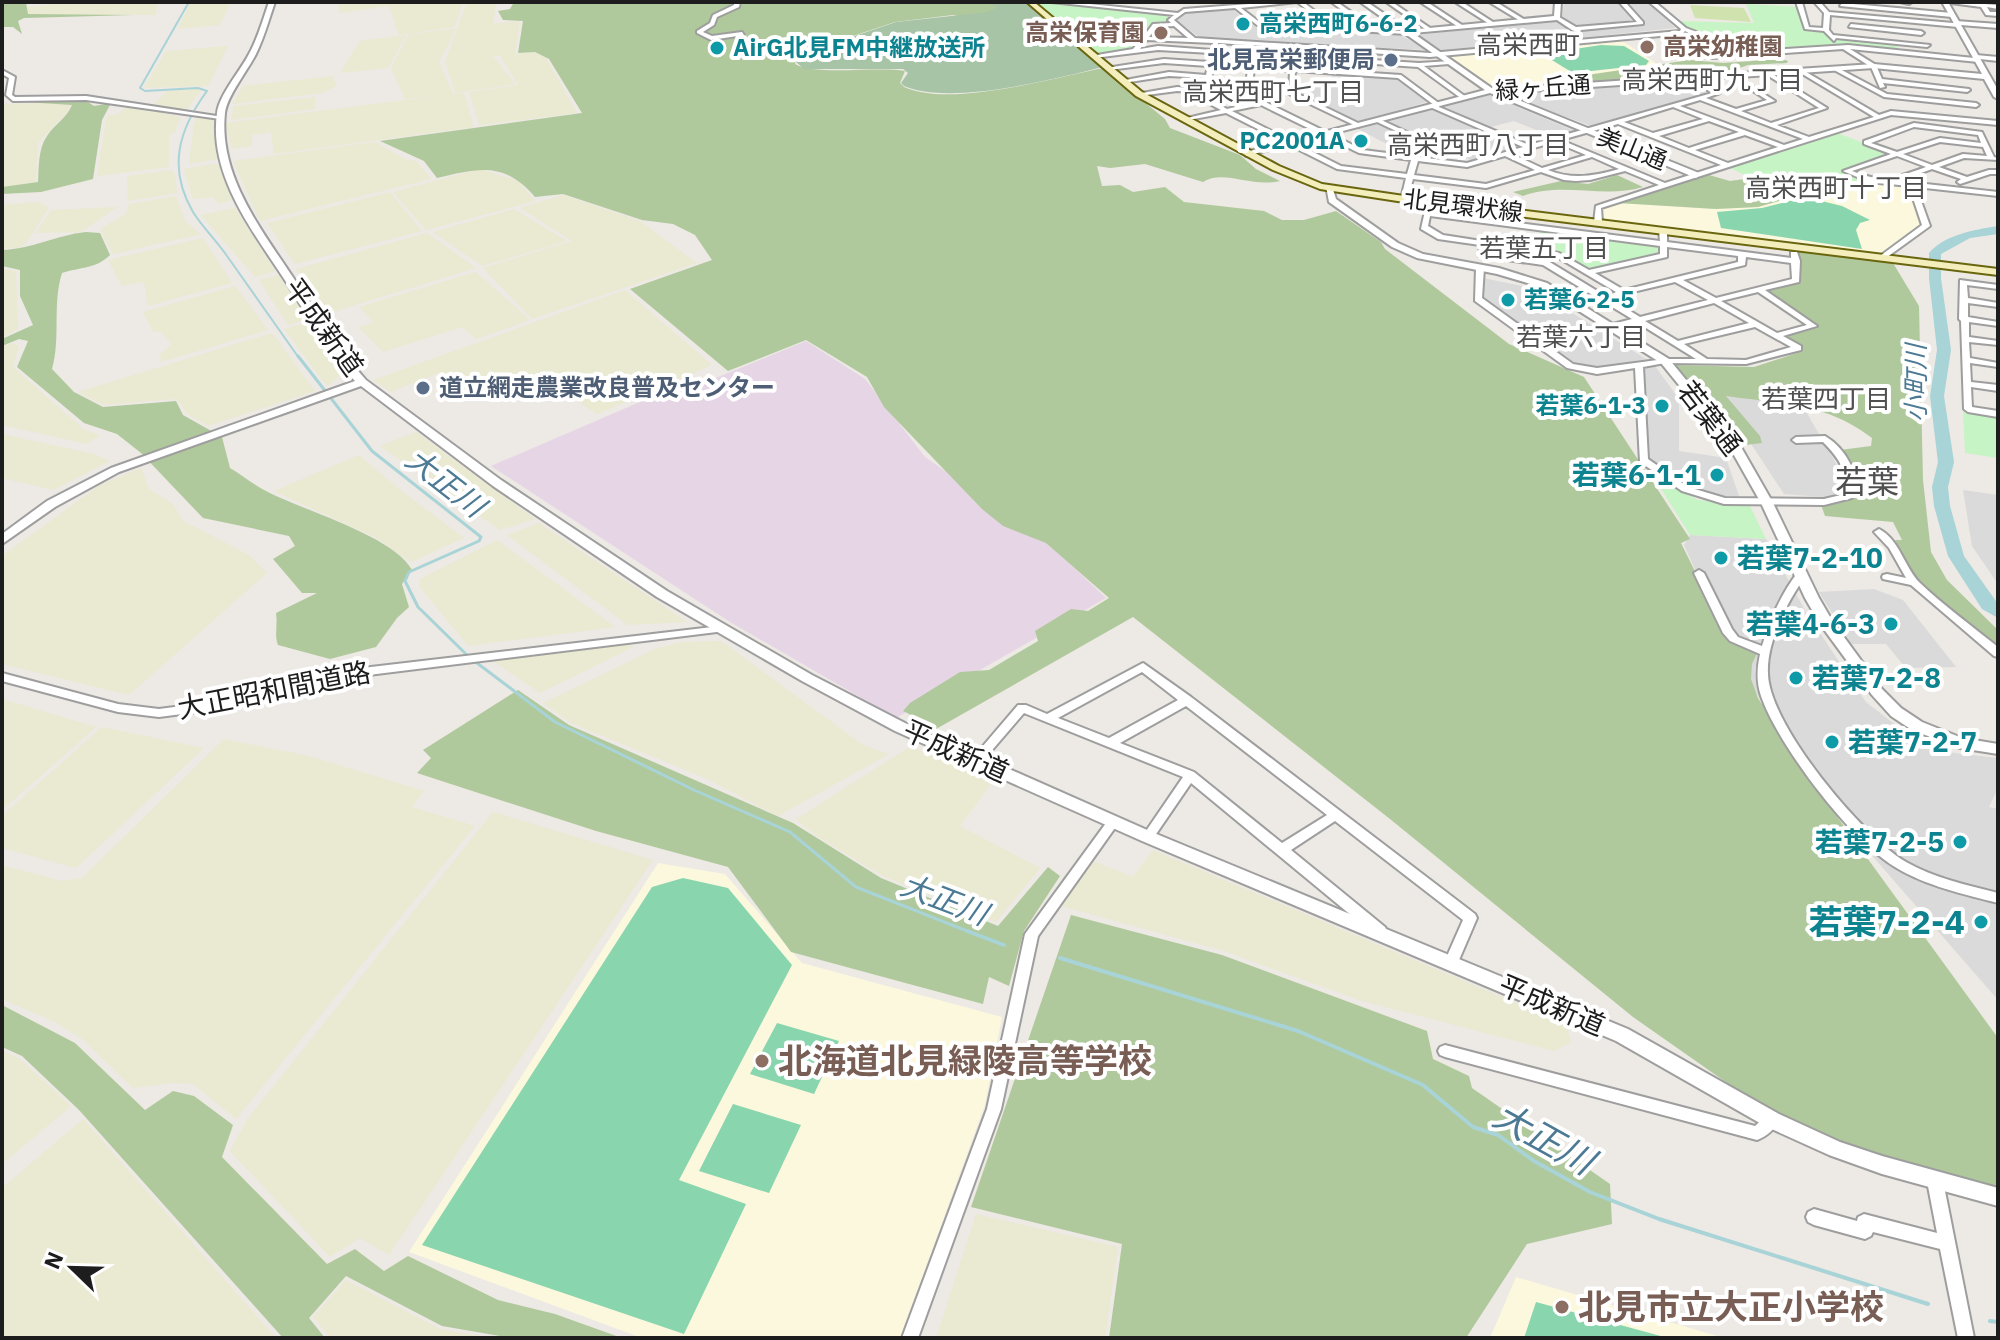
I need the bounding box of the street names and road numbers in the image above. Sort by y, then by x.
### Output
street label: 緑ヶ丘通 [1494,68,1592,106]
street label: 美山通 [1593,120,1672,176]
street label: 北見環状線 [1402,182,1525,228]
street label: 平成新道 [277,271,372,383]
street label: 若葉通 [1670,373,1751,462]
street label: 大正昭和間道路 [174,653,374,726]
street label: 平成新道 [898,711,1015,790]
street label: 平成新道 [1493,966,1611,1043]

